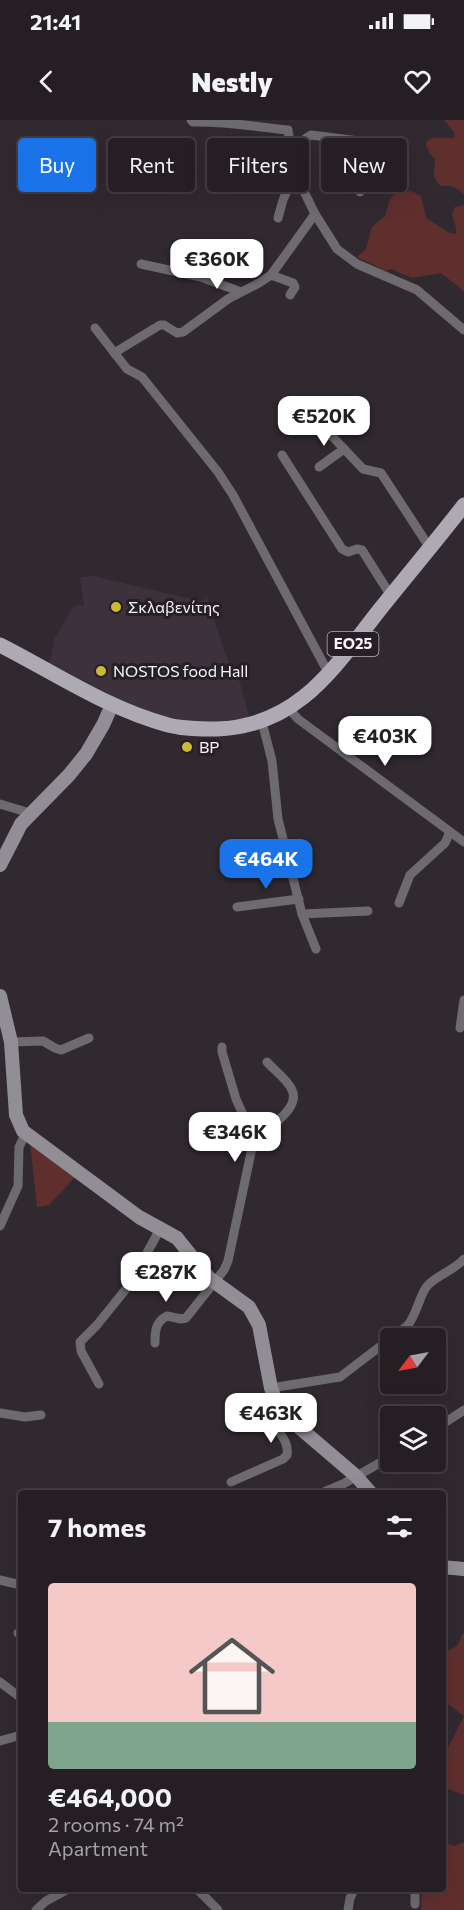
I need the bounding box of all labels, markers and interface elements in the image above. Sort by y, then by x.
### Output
text: 21:41 [30,8,81,35]
icon: back [30,65,63,98]
text: Nestly [191,65,273,98]
icon: heart [401,65,434,98]
chip: Buy [18,138,96,192]
chip: Rent [108,138,195,192]
chip: Filters [207,138,309,192]
chip: New [321,138,407,192]
pin: €360K [175,239,259,290]
text: €360K [184,246,250,270]
pin: €520K [282,396,366,447]
text: €520K [292,403,356,427]
place label: Σκλαβενίτης [128,597,220,616]
marker: Σκλαβενίτης [109,600,123,614]
road number: ΕΟ25 [328,632,378,656]
place label: NOSTOS food Hall [113,661,248,680]
marker: NOSTOS food Hall [94,664,108,678]
pin: €403K [343,716,427,767]
text: €403K [352,723,418,747]
place label: BP [199,737,219,756]
marker: BP [180,740,194,754]
pin: €464K [224,839,308,890]
text: €464K [234,846,298,870]
pin: €346K [193,1112,277,1163]
text: €346K [203,1119,267,1143]
pin: €287K [124,1252,208,1303]
text: €287K [135,1259,197,1283]
north arrow [380,1328,446,1394]
map controls [380,1328,446,1472]
pin: €463K [229,1393,313,1444]
text: €463K [239,1400,303,1424]
button: layers [380,1406,446,1472]
icon: filters [383,1510,416,1543]
text: 7 homes [48,1511,146,1542]
icon: home [178,1622,286,1730]
text: €464,000 [48,1781,172,1812]
text: 2 rooms · 74 m² [48,1812,184,1836]
text: Apartment [48,1836,148,1860]

